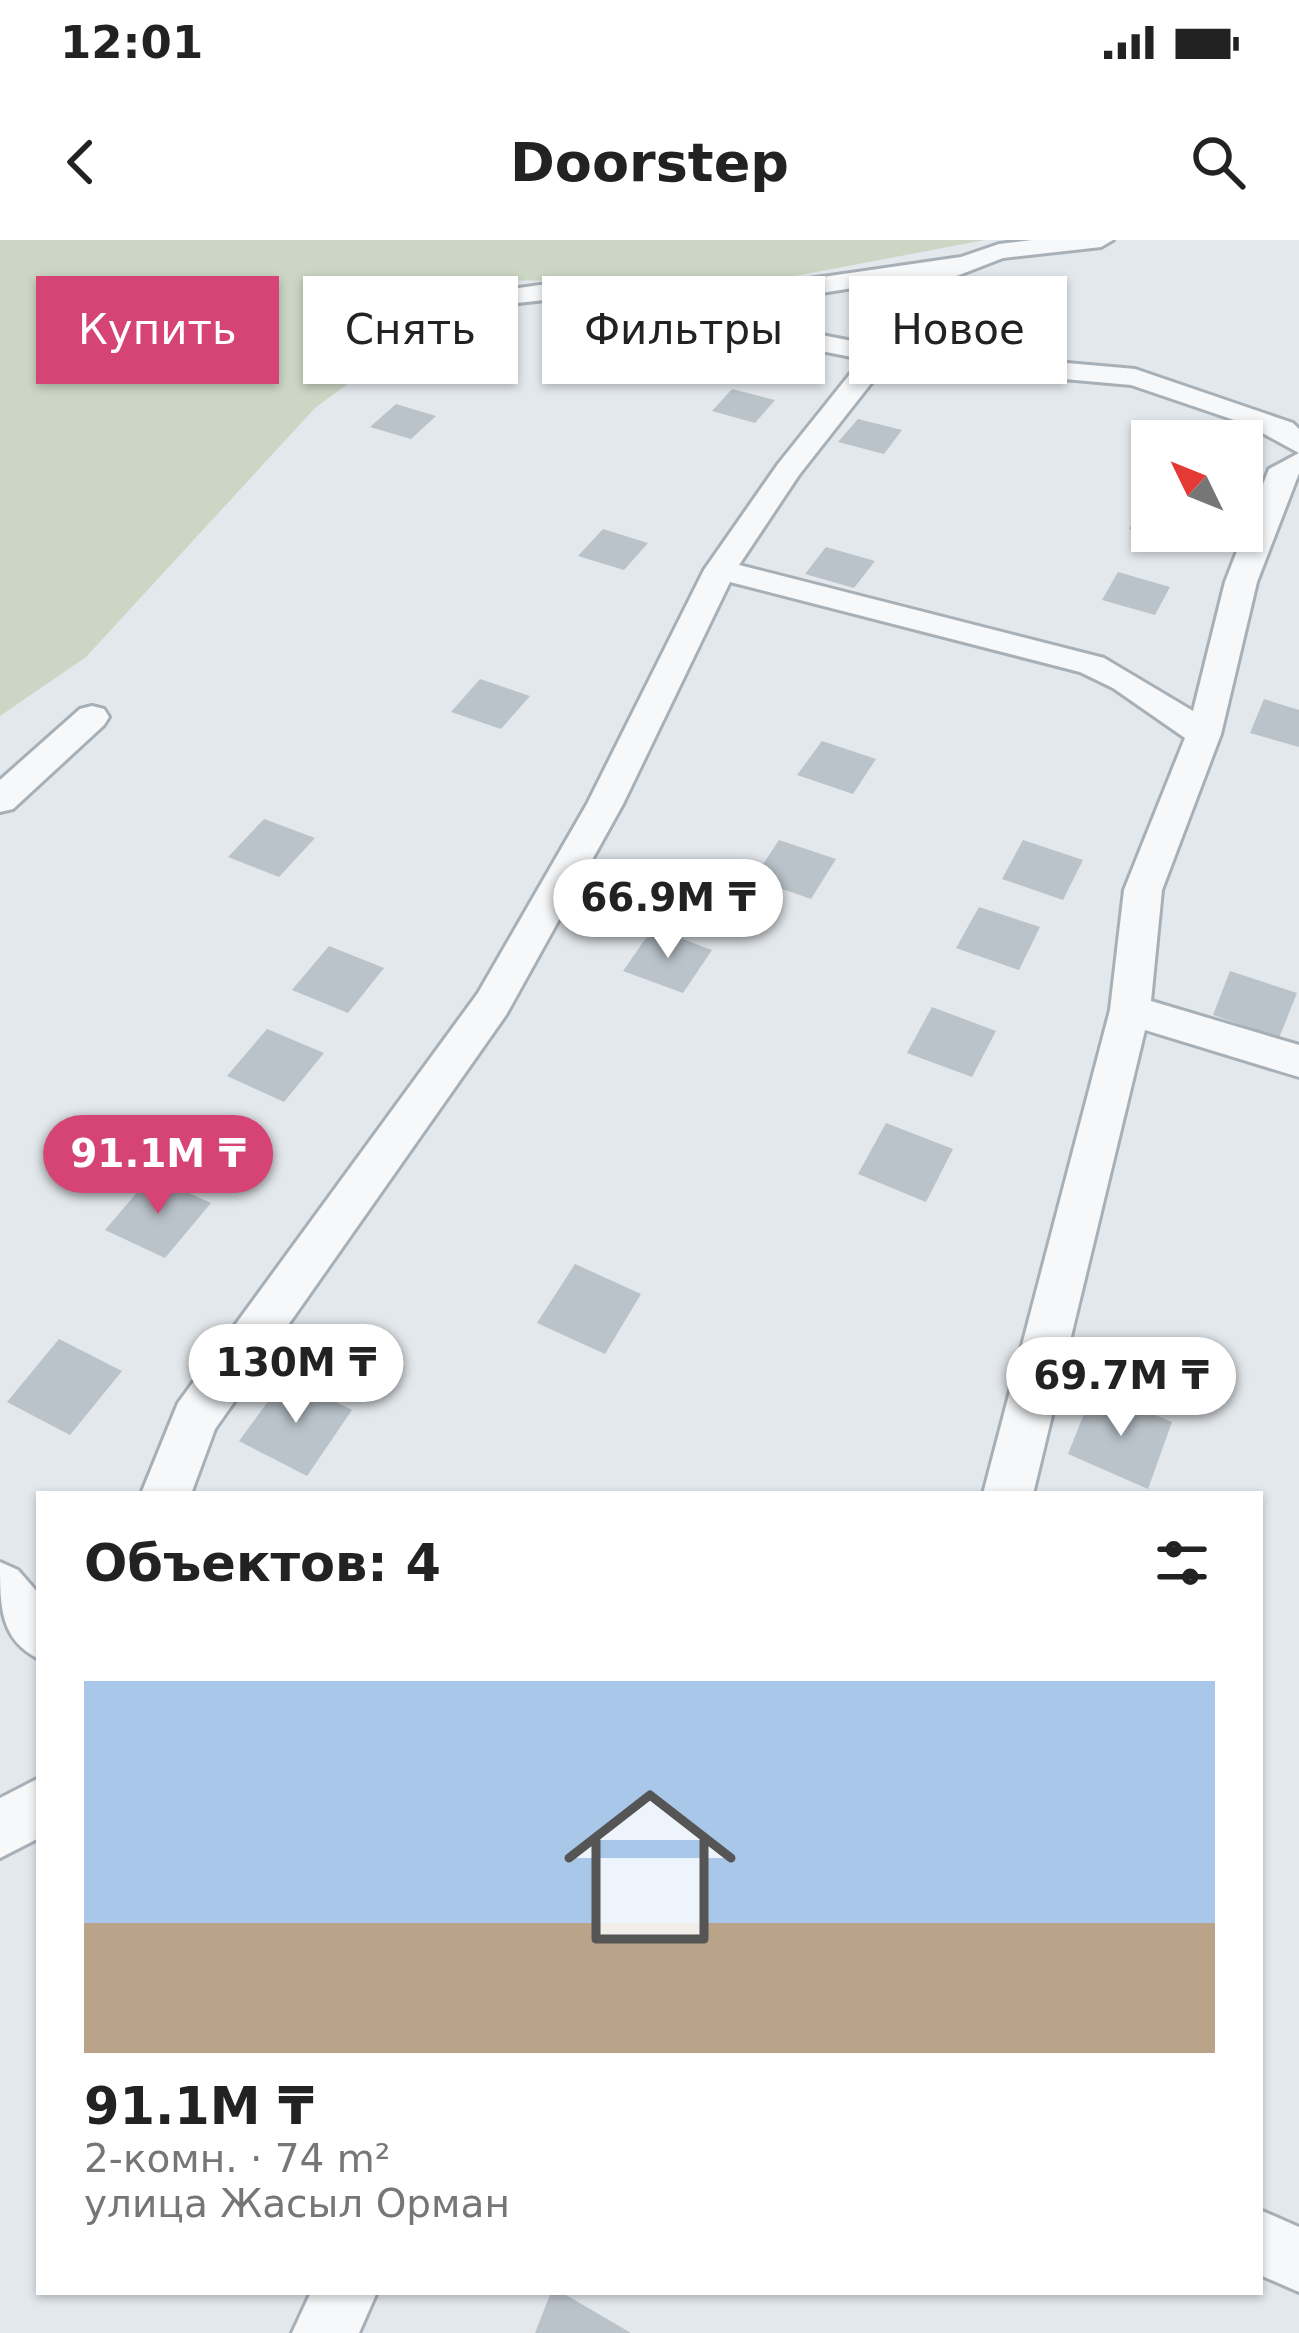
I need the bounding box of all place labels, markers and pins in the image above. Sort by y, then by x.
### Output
pin: 66.9M ₸ [557,859,779,961]
pin: 91.1M ₸ [47,1115,269,1217]
pin: 130M ₸ [198,1324,394,1426]
pin: 69.7M ₸ [1010,1337,1232,1439]

